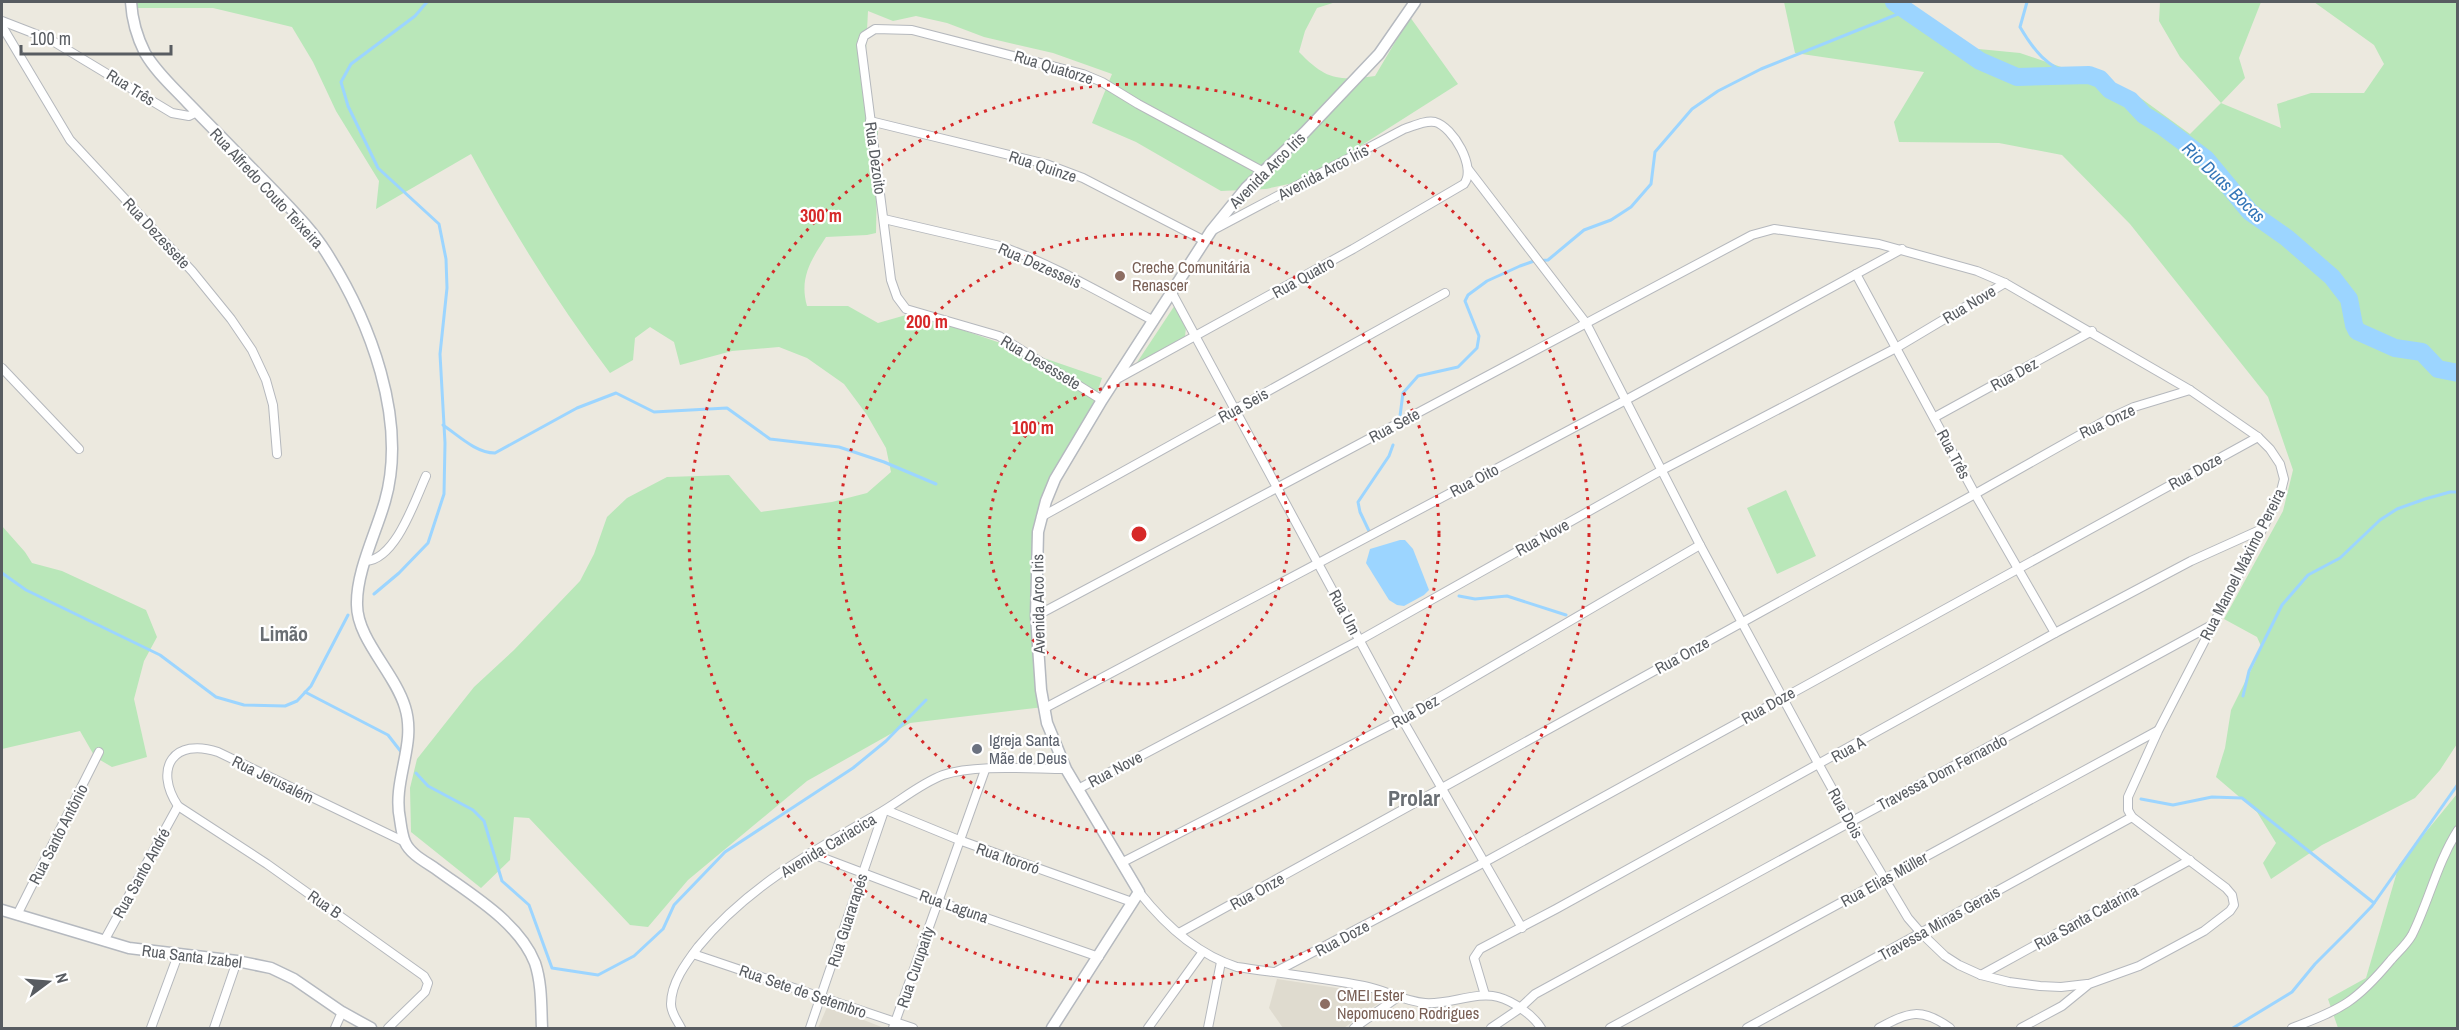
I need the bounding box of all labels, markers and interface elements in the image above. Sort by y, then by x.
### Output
scale bar [21,18,171,56]
text: 100 m [30,26,71,51]
street label: Rua Quatorze [1012,45,1096,89]
street label: Rua Três [103,64,159,110]
street label: Rua Dezoito [860,120,892,196]
street label: Rua Alfredo Couto Teixeira [205,123,329,254]
street label: Avenida Arco Iris [1223,127,1310,214]
water label: Rio Duas Bocas [2177,136,2271,228]
street label: Avenida Arco Íris [1273,139,1372,206]
street label: Rua Quinze [1006,145,1080,187]
street label: Rua Dezessete [118,193,196,273]
text: 300 m [800,203,842,228]
street label: Rua Dezesseis [995,237,1085,293]
street label: Rua Quatro [1268,251,1338,303]
place label: Creche Comunitária Renascer [1132,256,1251,296]
marker: Creche Comunitária Renascer [1113,269,1127,283]
street label: Rua Nove [1938,280,2000,328]
text: 200 m [906,309,948,334]
street label: Rua Desessete [997,329,1085,395]
street label: Rua Dez [1986,352,2042,396]
street label: Rua Seis [1214,382,1272,428]
street label: Rua Onze [2076,399,2138,443]
street label: Rua Sete [1365,402,1423,448]
text: 100 m [1012,415,1054,440]
street label: Rua Três [1932,425,1976,483]
street label: Rua Doze [2164,447,2226,495]
street label: Rua Oito [1446,458,1502,502]
street label: Rua Manoel Máximo Pereira [2194,484,2290,644]
street label: Rua Nove [1511,513,1573,561]
centre of rings [1129,524,1149,544]
street label: Avenida Arco Iris [1026,554,1050,655]
street label: Rua Um [1324,586,1366,638]
district label: Limão [260,620,308,647]
street label: Rua Onze [1651,631,1713,679]
street label: Rua Doze [1737,681,1799,729]
street label: Rua Dez [1387,689,1443,733]
street label: Travessa Dom Fernando [1873,728,2011,816]
place label: Igreja Santa Mãe de Deus [989,729,1067,769]
street label: Rua A [1827,731,1869,767]
marker: Igreja Santa Mãe de Deus [970,742,984,756]
street label: Rua Nove [1084,746,1146,792]
street label: Rua Jerusalém [229,750,317,808]
street label: Rua Santo Antônio [23,780,93,888]
district label: Prolar [1388,783,1440,813]
street label: Rua Dois [1823,784,1869,842]
street label: Avenida Cariacica [775,807,880,883]
street label: Rua Santo André [107,824,175,922]
street label: Rua Itororó [973,837,1043,879]
street label: Rua Elias Müller [1837,846,1932,912]
street label: Rua Onze [1226,867,1288,915]
street label: Rua Guararapés [822,870,872,970]
street label: Rua Santa Catarina [2030,879,2143,955]
street label: Travessa Minas Gerais [1874,880,2004,966]
street label: Rua Laguna [917,884,992,928]
street label: Rua B [304,885,346,924]
street label: Rua Doze [1311,915,1373,961]
street label: Rua Curupaity [891,923,939,1011]
street label: Rua Santa Izabel [141,939,243,973]
north arrow [18,952,78,1012]
street label: Rua Sete de Setembro [736,959,870,1023]
text: N [51,970,74,985]
place label: CMEI Ester Nepomuceno Rodrigues [1337,984,1479,1024]
marker: CMEI Ester Nepomuceno Rodrigues [1318,997,1332,1011]

